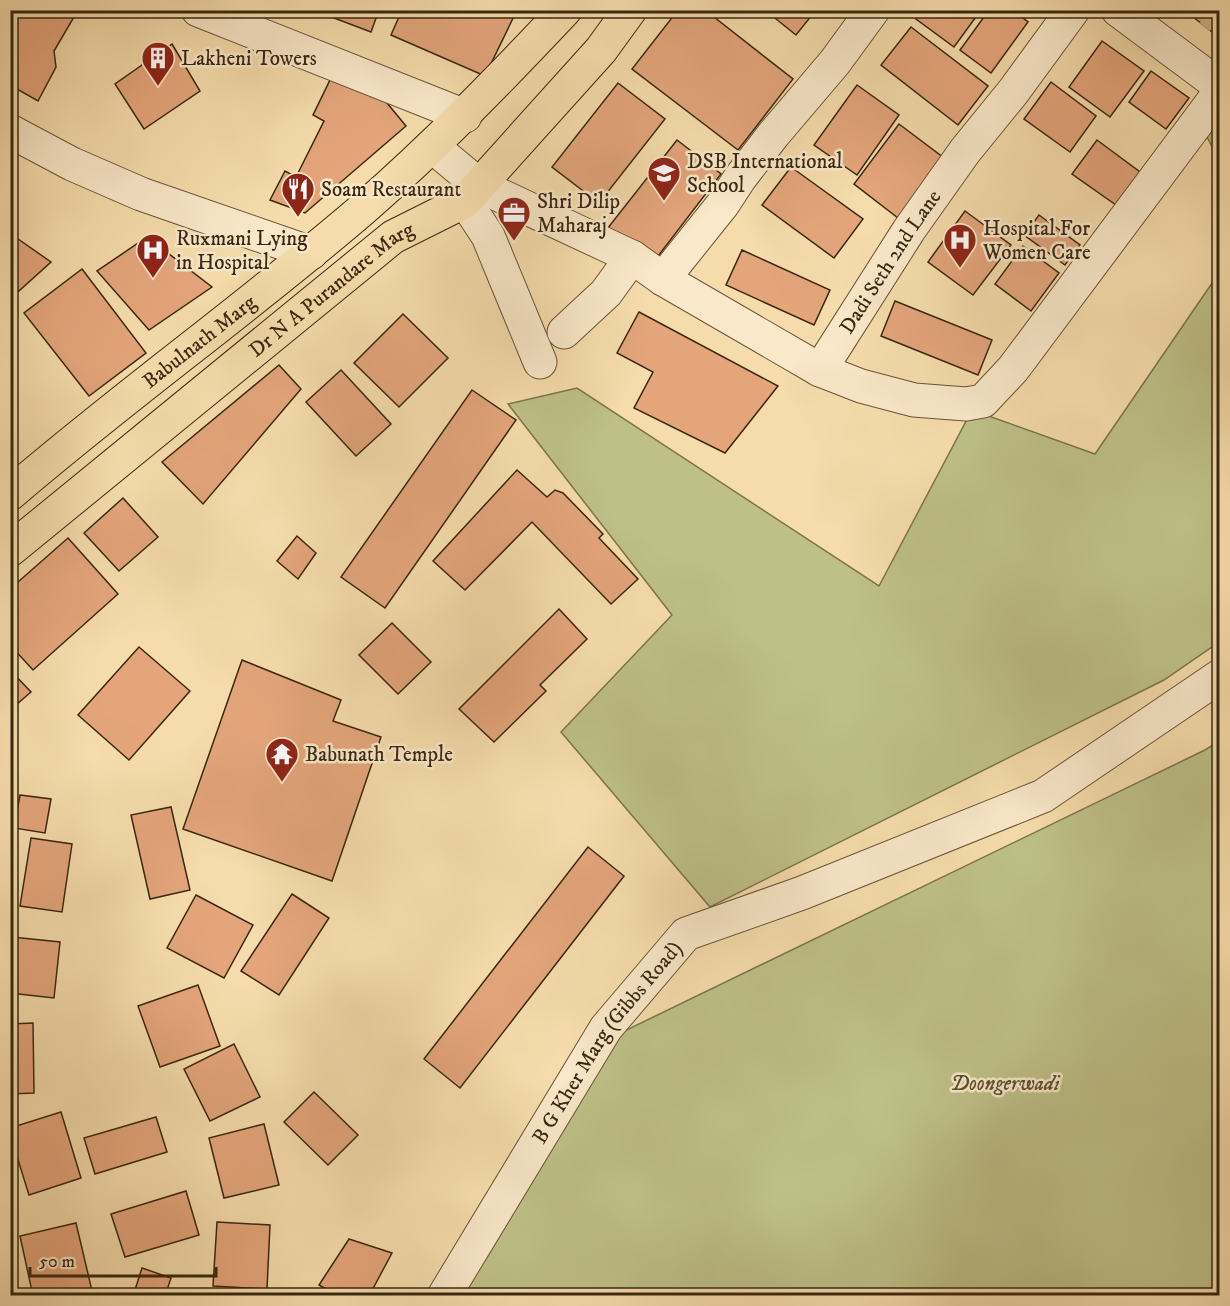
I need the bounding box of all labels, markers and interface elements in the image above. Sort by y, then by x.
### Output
building icon: Lakheni Towers [140,40,176,87]
place label: Lakheni Towers [181,46,317,72]
place label: DSB International School [687,149,843,199]
school or university icon: DSB International School [646,155,682,202]
restaurant icon: Soam Restaurant [280,171,316,218]
place label: Soam Restaurant [321,177,461,203]
street label: Dadi Seth 2nd Lane [834,185,948,339]
place label: Shri Dilip Maharaj [537,189,620,239]
office icon: Shri Dilip Maharaj [496,195,532,242]
street label: Dr N A Purandare Marg [244,216,419,364]
place label: Hospital For Women Care [982,216,1091,266]
hospital icon: Hospital For Women Care [942,222,978,269]
place label: Ruxmani Lying in Hospital [176,226,308,276]
hospital icon: Ruxmani Lying in Hospital [135,232,171,279]
street label: Babulnath Marg [138,289,262,395]
temple icon: Babunath Temple [264,736,300,783]
place label: Babunath Temple [305,742,453,768]
street label: B G Kher Marg (Gibbs Road) [527,936,688,1149]
park label: Doongerwadi [951,1071,1061,1097]
scale bar [30,1240,216,1278]
text: 50 m [39,1251,75,1273]

